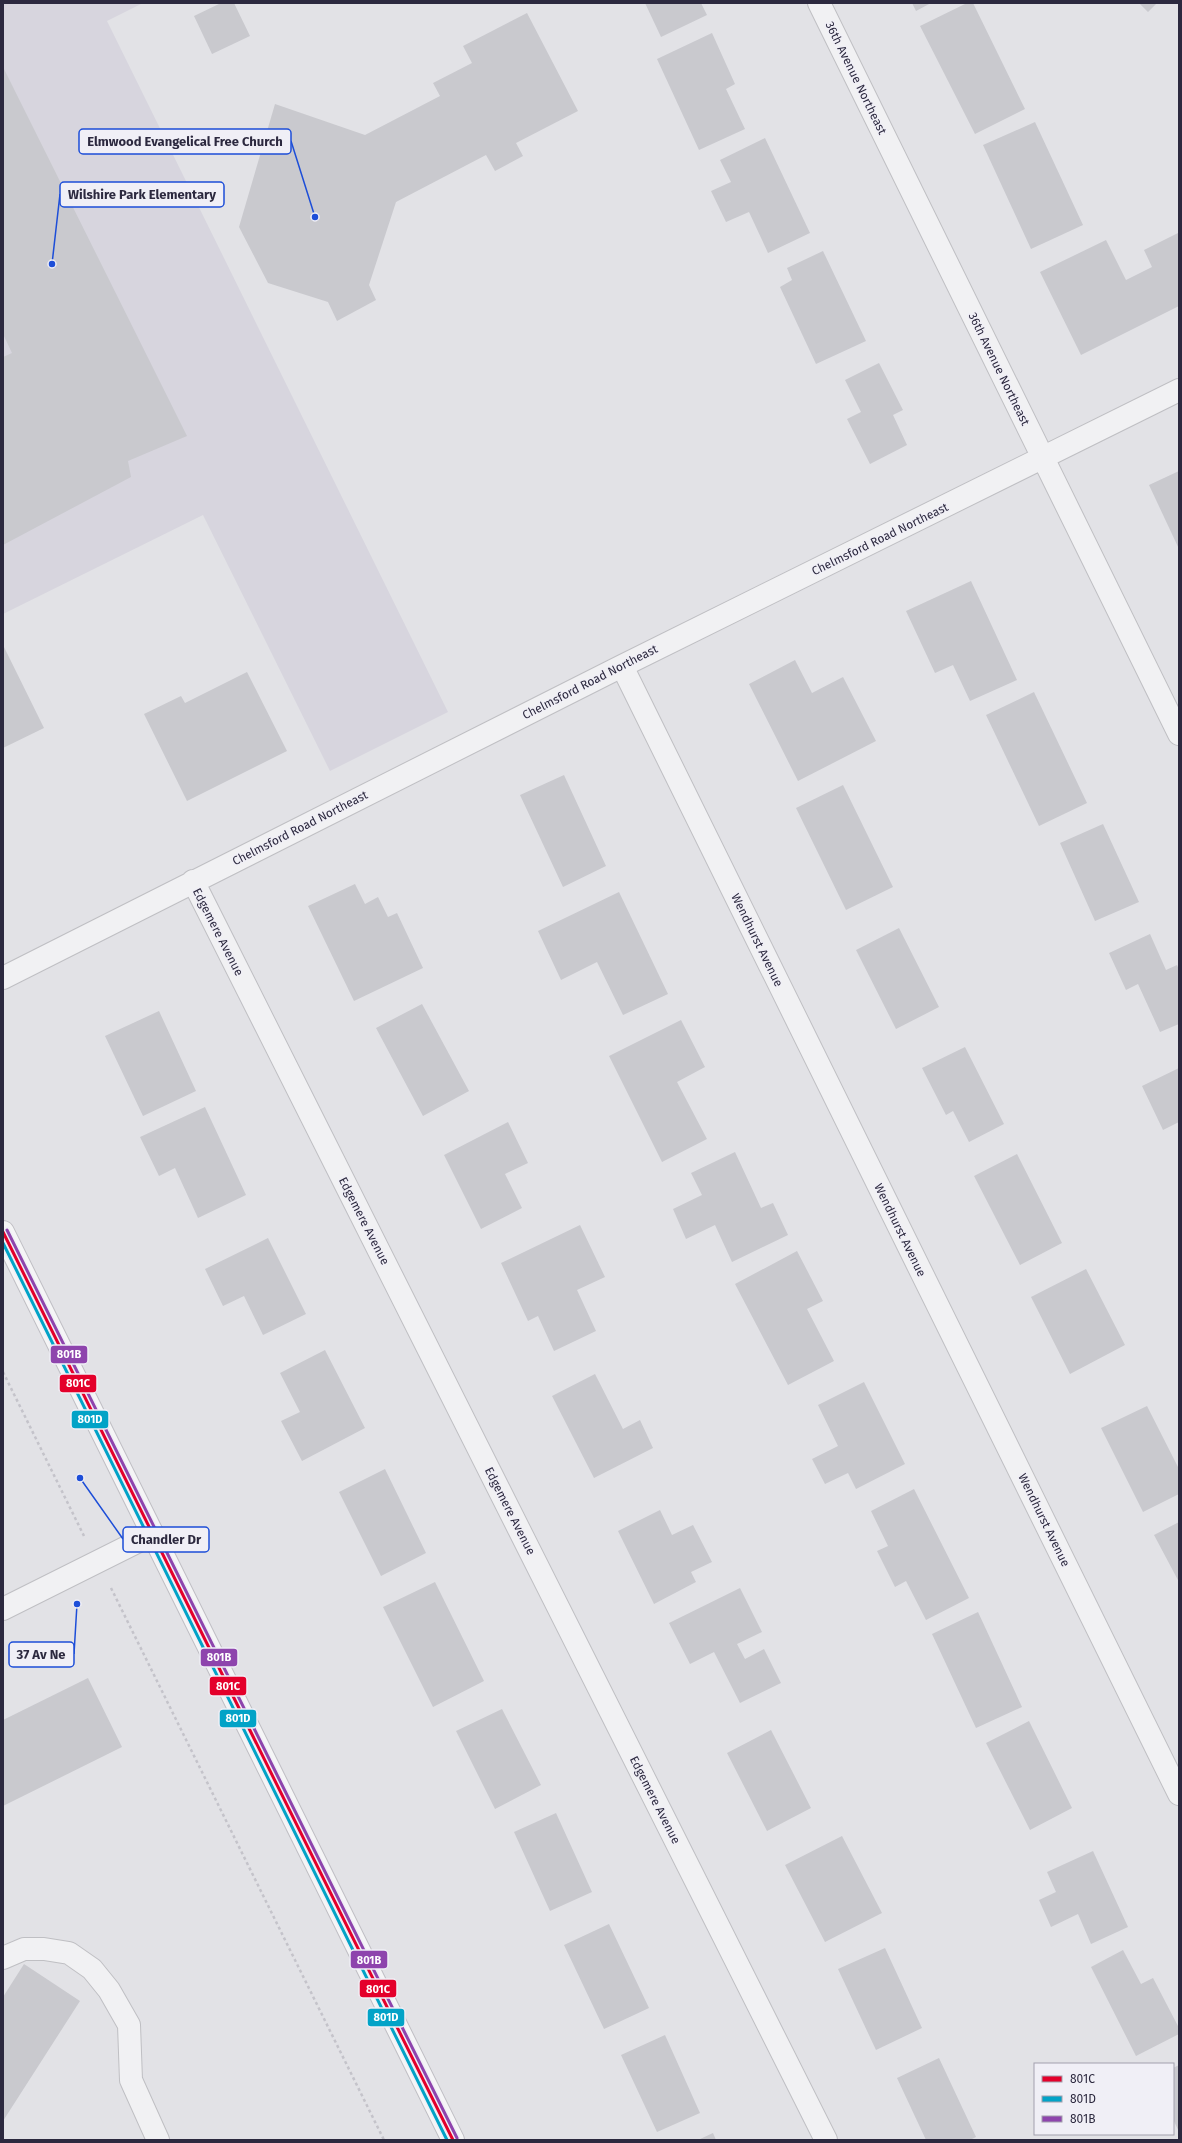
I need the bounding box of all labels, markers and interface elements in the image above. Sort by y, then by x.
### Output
street label: 36th Avenue Northeast [823,19,890,137]
callout: Elmwood Evangelical Free Church [79,129,291,154]
text: Elmwood Evangelical Free Church [87,134,283,149]
callout: Wilshire Park Elementary [60,182,224,207]
text: Wilshire Park Elementary [68,187,216,202]
street label: 36th Avenue Northeast [966,310,1033,428]
street label: Chelmsford Road Northeast [810,500,951,578]
street label: Chelmsford Road Northeast [520,641,661,722]
street label: Chelmsford Road Northeast [230,787,371,868]
street label: Edgemere Avenue [190,886,246,978]
street label: Wendhurst Avenue [728,891,786,989]
street label: Edgemere Avenue [336,1175,392,1267]
street label: Wendhurst Avenue [871,1181,929,1279]
line badge: 801B [50,1345,88,1364]
text: 801B [57,1348,81,1361]
line badge: 801C [59,1374,97,1393]
text: 801C [66,1377,91,1390]
line badge: 801D [71,1410,109,1429]
text: 801D [78,1413,102,1426]
street label: Edgemere Avenue [482,1465,538,1557]
street label: Wendhurst Avenue [1015,1471,1073,1569]
callout: Chandler Dr [123,1527,209,1552]
text: Chandler Dr [131,1532,202,1547]
callout: 37 Av Ne [9,1642,74,1667]
text: 37 Av Ne [15,1647,66,1662]
line badge: 801B [200,1648,238,1667]
text: 801B [207,1651,231,1664]
line badge: 801C [209,1676,247,1696]
text: 801C [216,1680,241,1693]
line badge: 801D [219,1709,257,1728]
text: 801D [226,1712,250,1725]
street label: Edgemere Avenue [627,1754,683,1846]
line badge: 801B [350,1950,388,1969]
text: 801B [357,1954,381,1967]
line badge: 801C [359,1979,397,1998]
text: 801C [366,1983,391,1996]
line badge: 801D [367,2008,405,2027]
text: 801D [374,2011,398,2024]
legend [1034,2063,1174,2135]
text: 801C [1070,2072,1095,2086]
text: 801D [1070,2092,1096,2106]
text: 801B [1070,2112,1096,2126]

